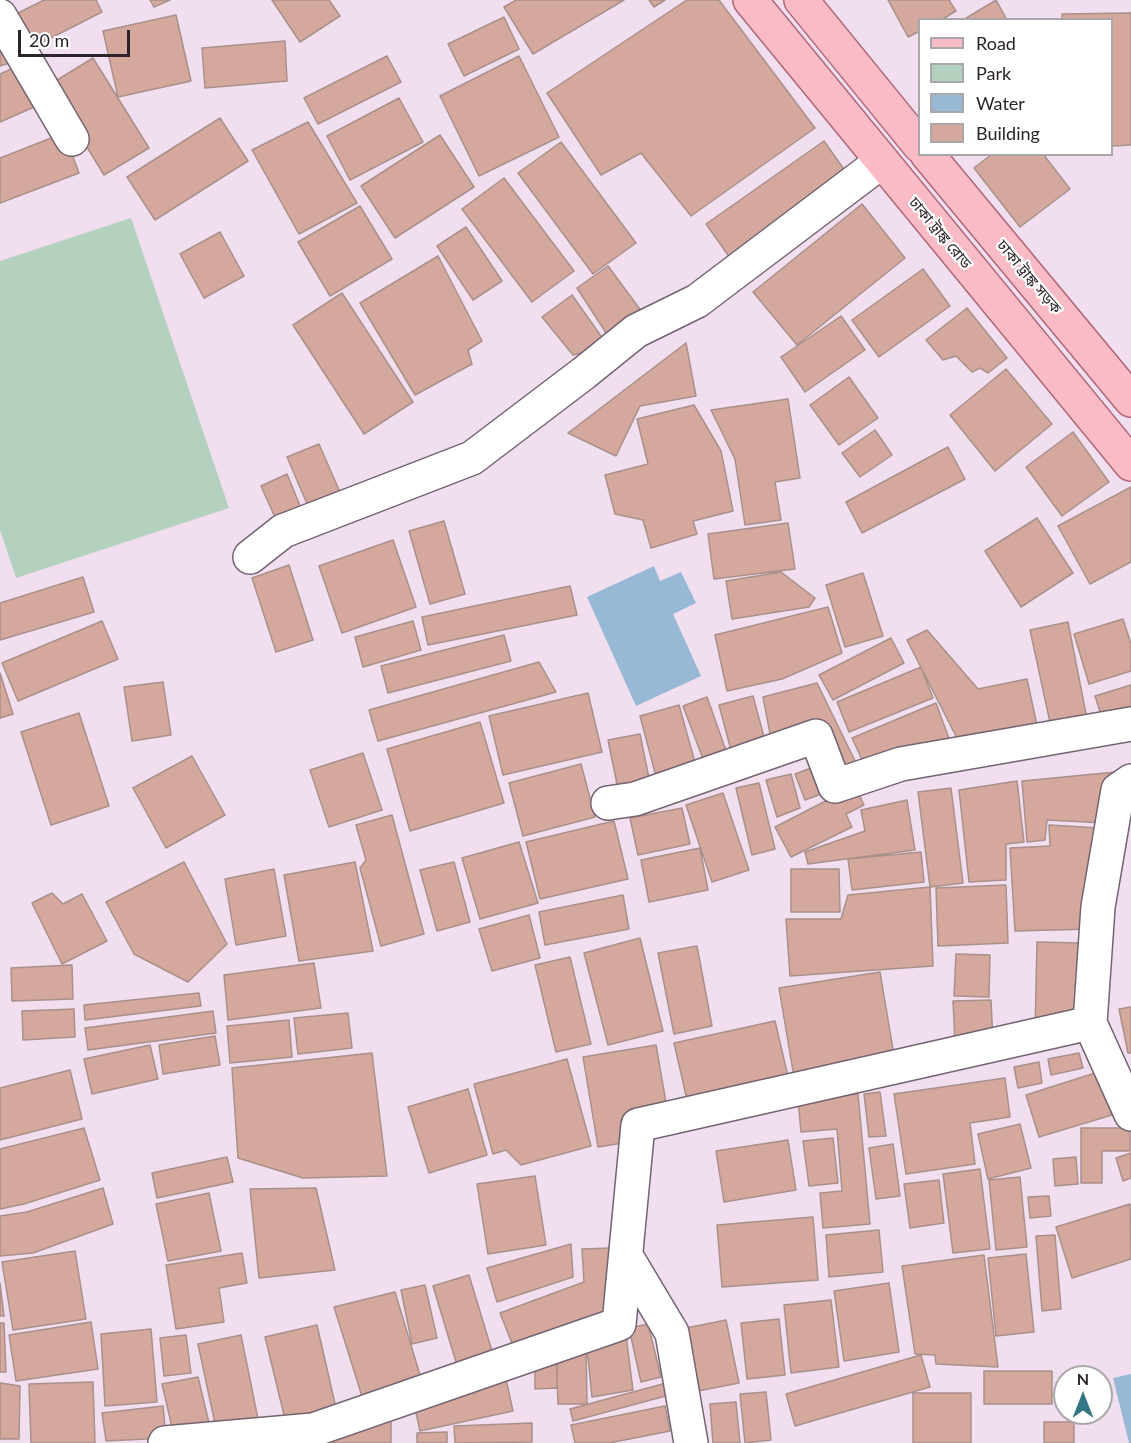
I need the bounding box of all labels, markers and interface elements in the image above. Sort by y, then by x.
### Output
scale bar [21,18,134,56]
legend [918,18,1113,156]
text: 20 m [29,29,69,51]
text: Road [976,32,1016,54]
text: Park [976,62,1011,84]
text: Water [976,92,1025,114]
text: Building [976,122,1040,144]
street label: ঢাকা ট্রাঙ্ক রোড [905,194,975,272]
street label: ঢাকা ট্রাঙ্ক সড়ক [993,236,1065,318]
north arrow [1053,1365,1113,1425]
text: N [1077,1369,1089,1388]

